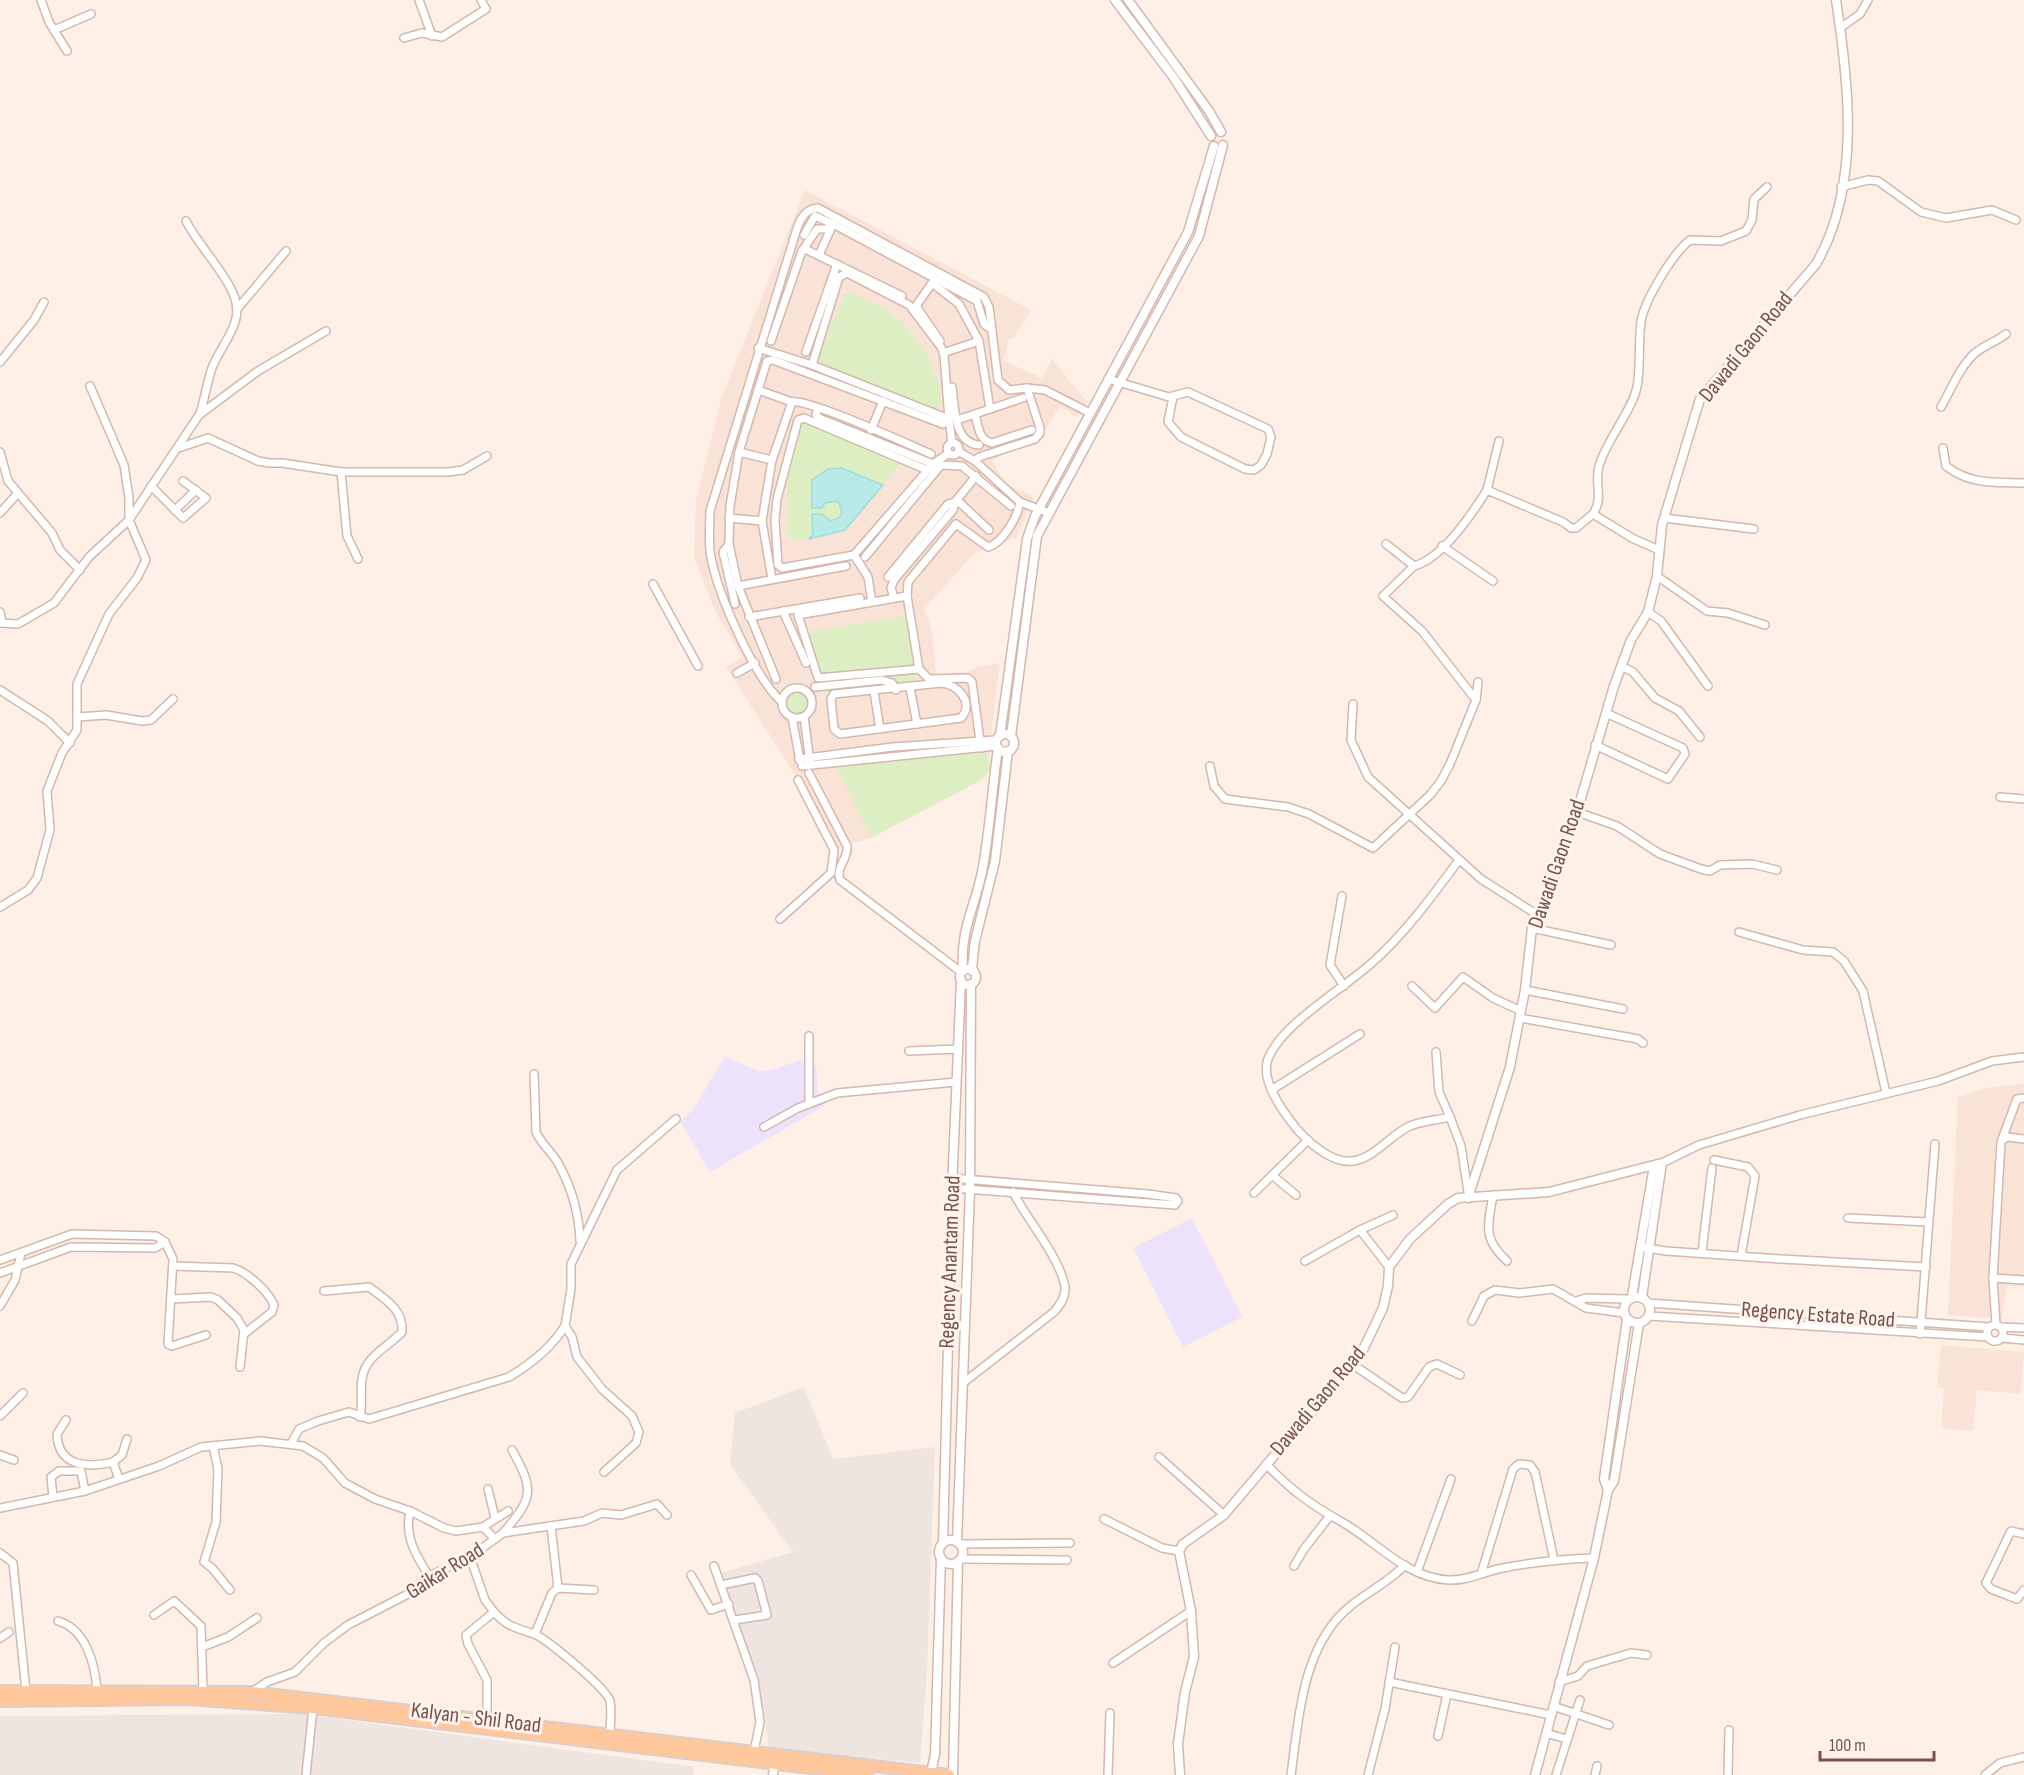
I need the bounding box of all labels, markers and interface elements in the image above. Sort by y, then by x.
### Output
street label: Dawadi Gaon Road [1693,286,1799,408]
street label: Dawadi Gaon Road [1522,796,1592,932]
street label: Regency Anantam Road [933,1175,967,1349]
street label: Regency Estate Road [1740,1296,1896,1334]
street label: Dawadi Gaon Road [1264,1341,1372,1461]
street label: Gaikar Road [401,1537,489,1605]
street label: Kalyan - Shil Road [409,1697,543,1739]
scale bar [1820,1724,1934,1762]
text: 100 m [1829,1735,1866,1756]

